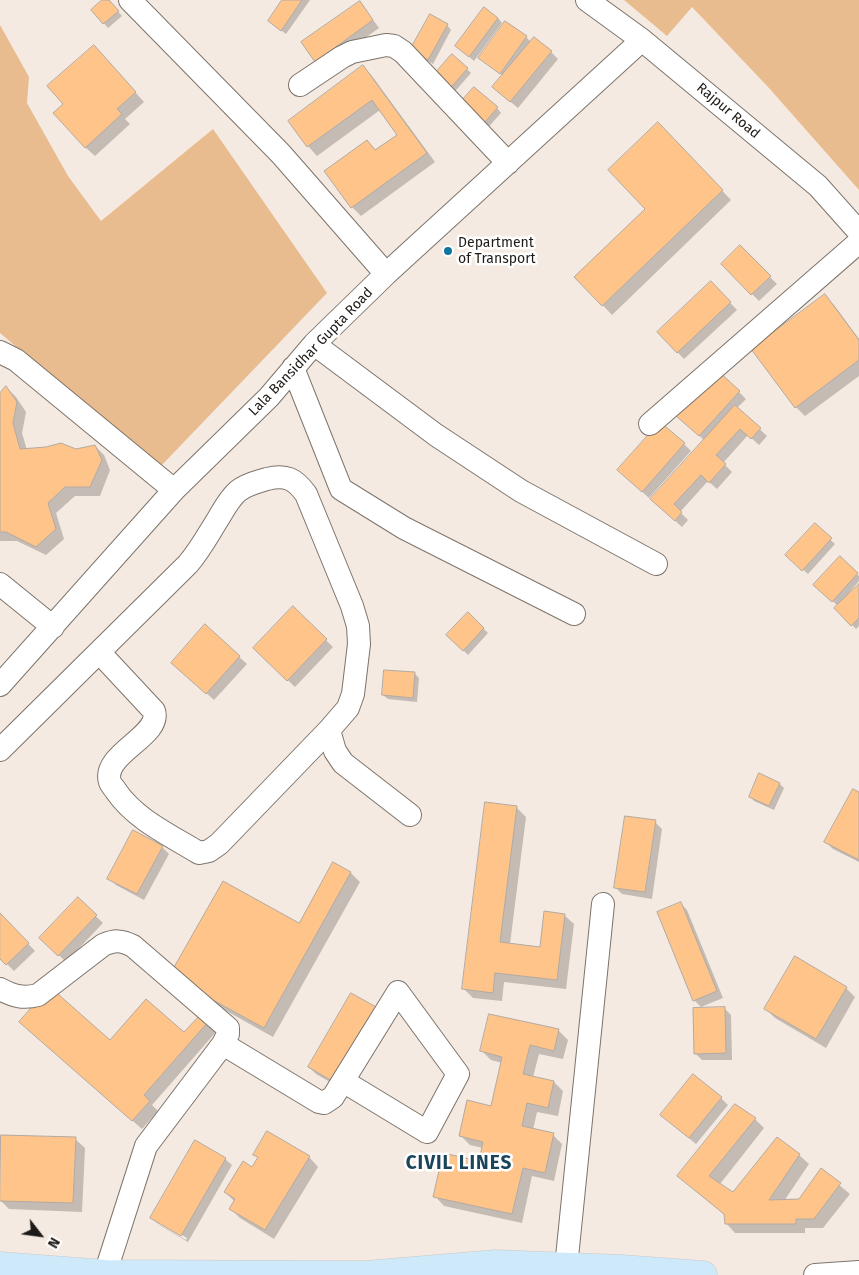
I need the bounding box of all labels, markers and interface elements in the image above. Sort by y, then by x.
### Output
street label: Rajpur Road [693,80,763,142]
place label: Department of Transport [458,235,536,268]
marker: Department of Transport [442,245,454,257]
street label: Lala Bansidhar Gupta Road [245,284,377,420]
district label: CIVIL LINES [404,1153,514,1175]
north arrow [15,1210,65,1260]
text: N [44,1234,63,1251]

